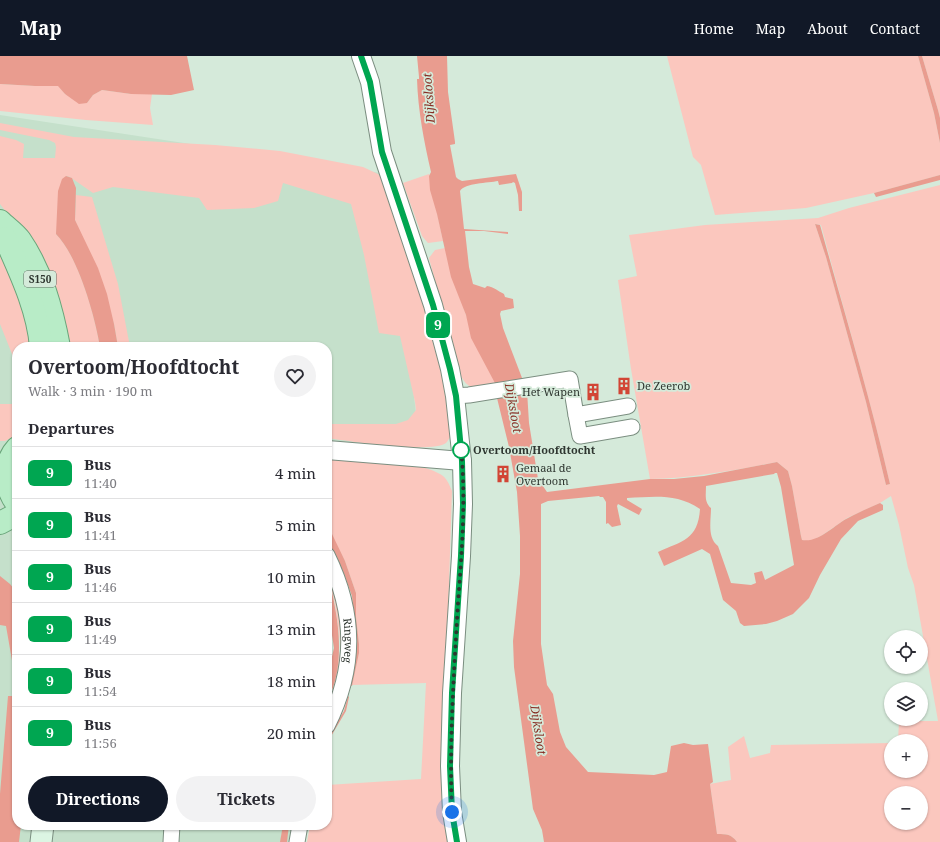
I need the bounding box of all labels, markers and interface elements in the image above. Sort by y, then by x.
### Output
text: Map [20,15,62,41]
text: Home [694,19,734,38]
text: Map [756,19,785,38]
text: About [807,19,848,38]
text: Contact [870,19,920,38]
water label: Dijksloot [418,72,439,125]
road number: S150 [24,271,56,287]
line badge: 9 [425,312,451,338]
text: 9 [434,315,442,334]
text: Overtoom/Hoofdtocht [28,354,239,380]
button: heart [274,355,316,397]
building icon: De Zeerob [614,376,634,396]
place label: De Zeerob [637,378,691,393]
water label: Dijksloot [501,381,526,435]
text: Walk · 3 min · 190 m [28,382,153,400]
building icon: Het Wapen [583,382,603,402]
place label: Het Wapen [522,384,580,399]
text: Departures [28,418,114,438]
marker: Overtoom/Hoofdtocht [452,441,470,459]
place label: Overtoom/Hoofdtocht [473,442,596,457]
text: Bus [84,454,111,474]
place label: Gemaal de Overtoom [516,460,572,488]
text: 9 [46,463,54,482]
text: 4 min [275,463,316,483]
building icon: Gemaal de Overtoom [493,464,513,484]
text: 11:40 [84,474,117,492]
text: Bus [84,506,111,526]
text: 9 [46,515,54,534]
text: 5 min [275,515,316,535]
text: 11:41 [84,526,117,544]
text: Bus [84,558,111,578]
text: 9 [46,567,54,586]
text: 10 min [267,567,316,587]
text: 11:46 [84,578,117,596]
text: Bus [84,610,111,630]
street label: Ringweg [340,617,357,664]
text: 9 [46,619,54,638]
text: 13 min [267,619,316,639]
text: 11:49 [84,630,117,648]
map controls [884,630,928,830]
button: locate [884,630,928,674]
text: Bus [84,662,111,682]
text: 9 [46,671,54,690]
text: 18 min [267,671,316,691]
text: 11:54 [84,682,117,700]
button: layers [884,682,928,726]
water label: Dijksloot [526,703,551,757]
text: Bus [84,714,111,734]
text: 9 [46,723,54,742]
text: 20 min [267,723,316,743]
text: 11:56 [84,734,117,752]
button: + [884,734,928,778]
button: Directions [28,776,168,822]
button: Tickets [176,776,316,822]
button: − [884,786,928,830]
your location [442,802,462,822]

